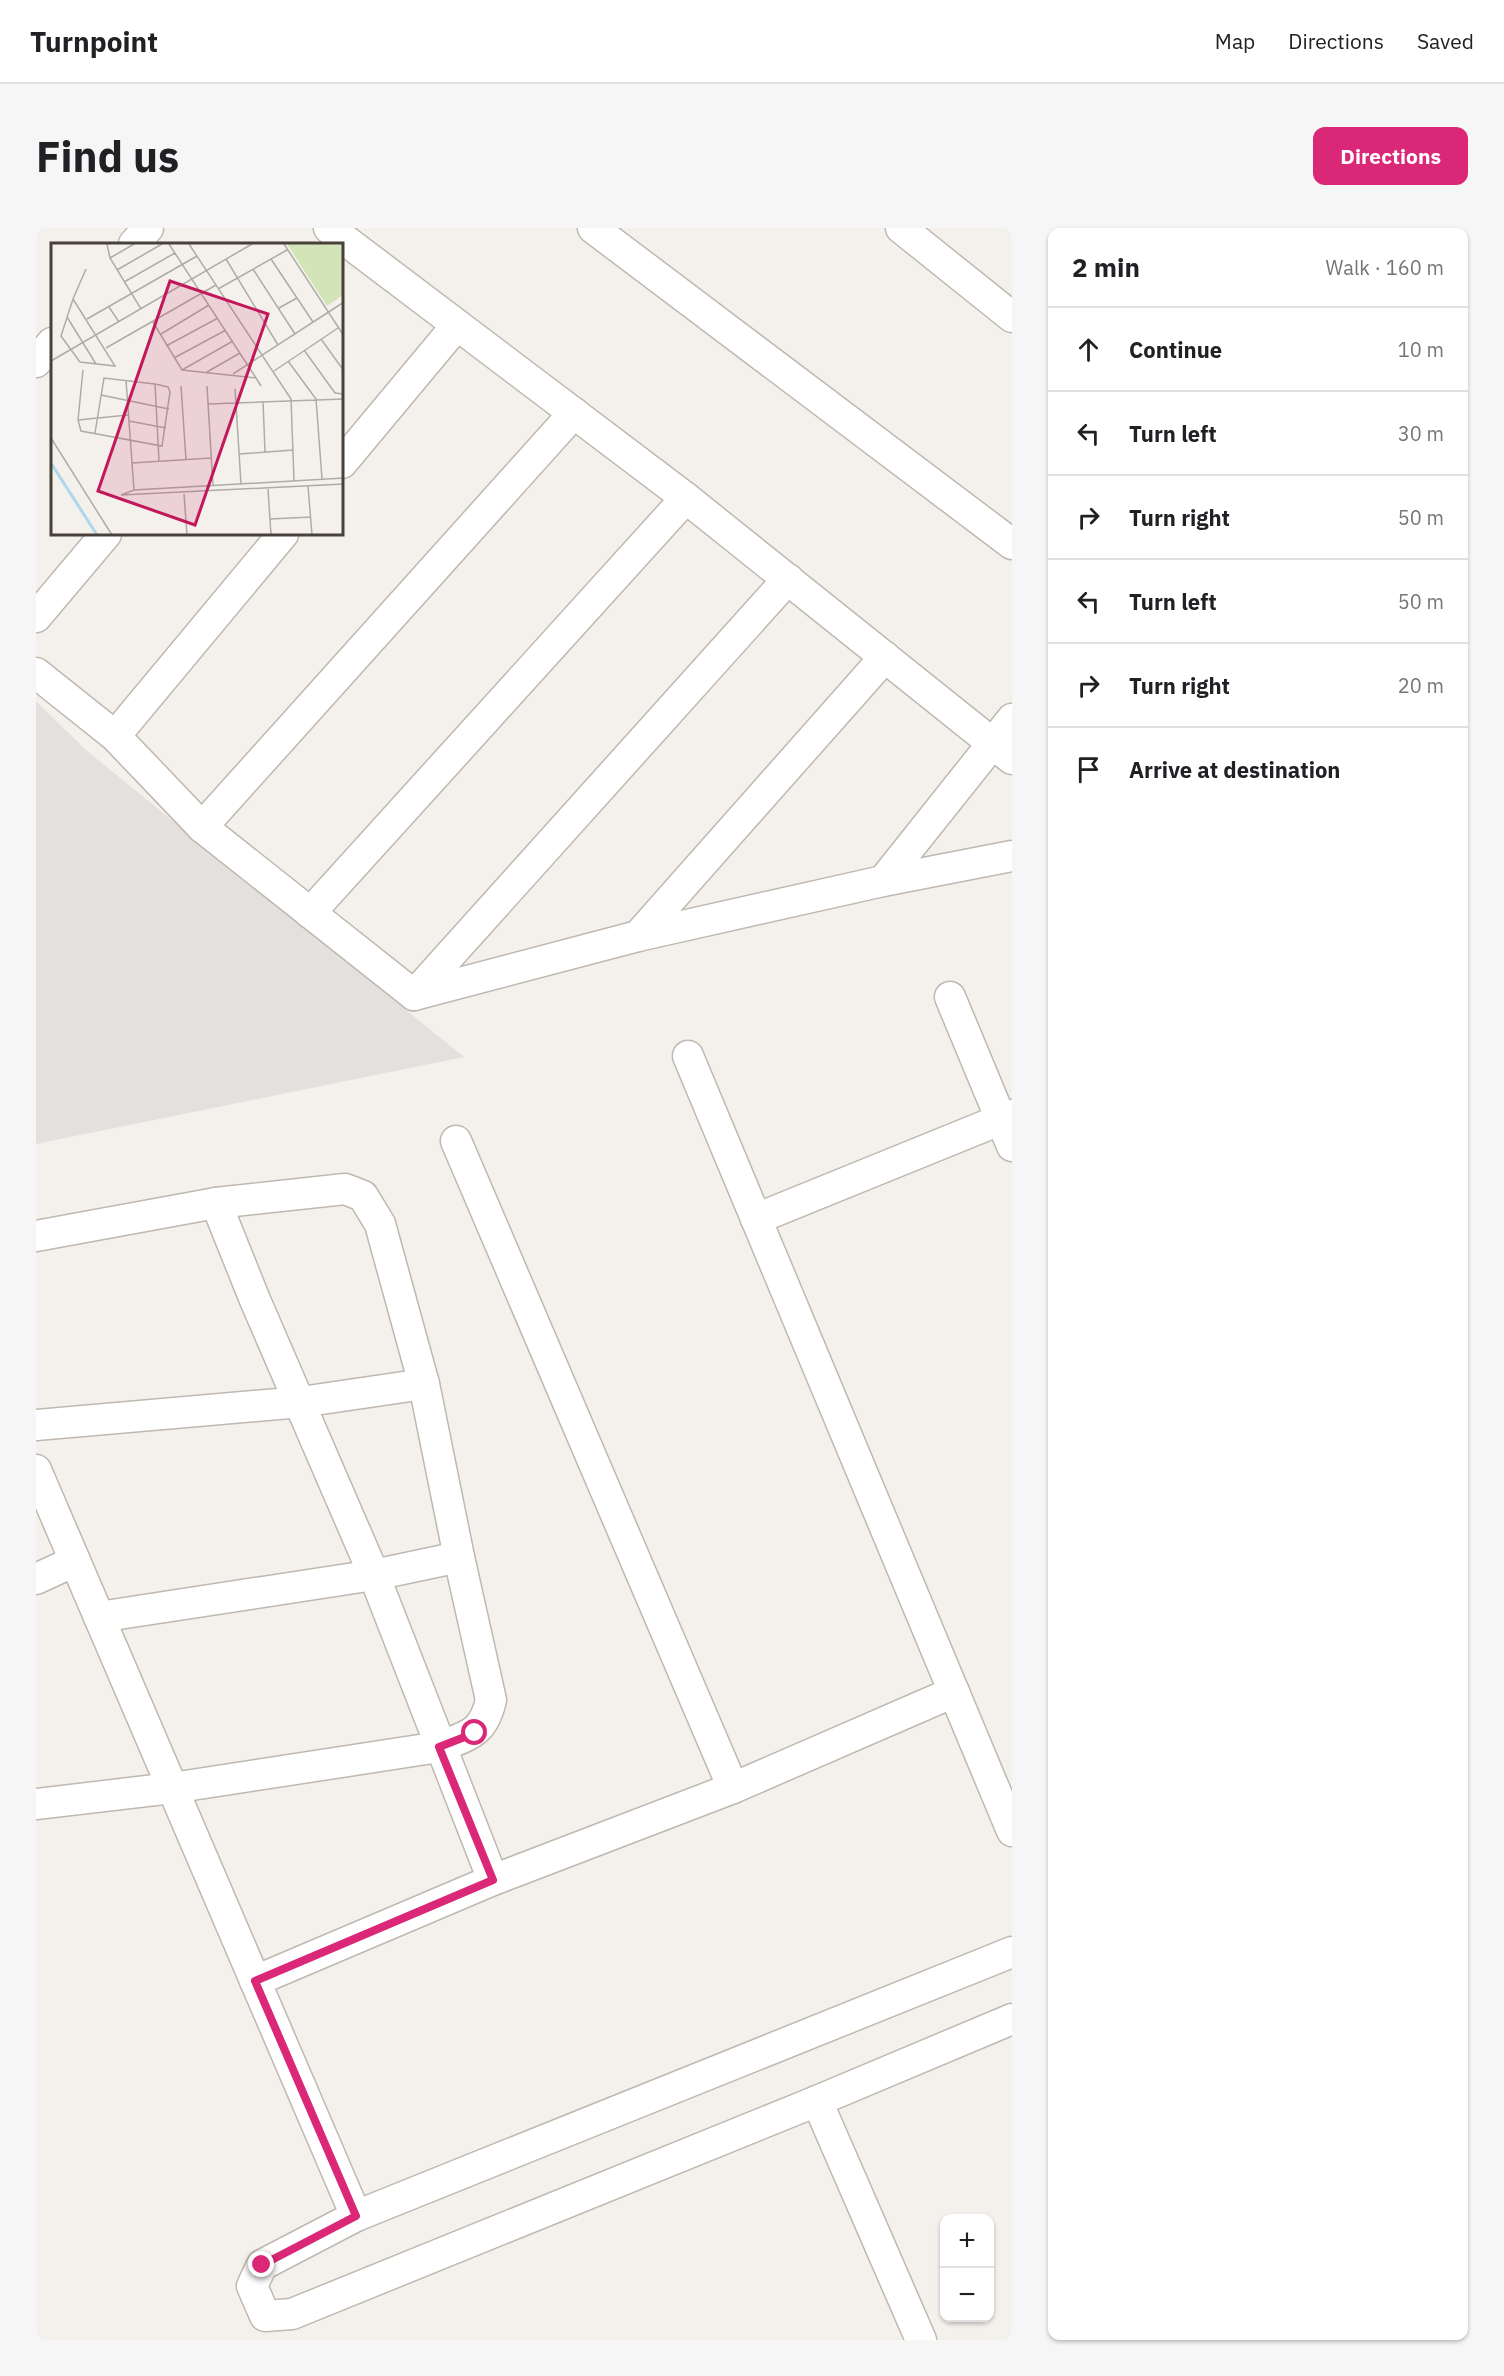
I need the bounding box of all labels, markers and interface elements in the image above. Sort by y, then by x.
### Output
text: Turnpoint [30,23,158,60]
text: Map [1215,27,1255,55]
text: Directions [1288,27,1384,55]
text: Saved [1417,27,1474,55]
button: Directions [1313,127,1468,185]
text: Find us [36,129,179,184]
inset map [51,243,344,536]
text: 2 min [1072,250,1140,284]
text: Walk · 160 m [1326,254,1444,281]
icon: ahead [1072,333,1105,366]
text: Continue [1129,335,1222,364]
text: 10 m [1398,336,1444,363]
icon: left [1072,417,1105,450]
text: Turn left [1129,419,1217,448]
text: 30 m [1398,420,1444,447]
icon: right [1072,501,1105,534]
text: Turn right [1129,503,1230,532]
text: 50 m [1398,504,1444,531]
icon: left [1072,585,1105,618]
text: Turn left [1129,587,1217,616]
text: 50 m [1398,588,1444,615]
icon: right [1072,669,1105,702]
text: Turn right [1129,671,1230,700]
text: 20 m [1398,672,1444,699]
icon: arrive [1072,753,1105,786]
text: Arrive at destination [1129,755,1340,784]
route start [461,1719,487,1745]
map controls [940,2214,994,2322]
button: + [940,2214,994,2268]
route end [248,2251,274,2277]
button: − [940,2268,994,2322]

